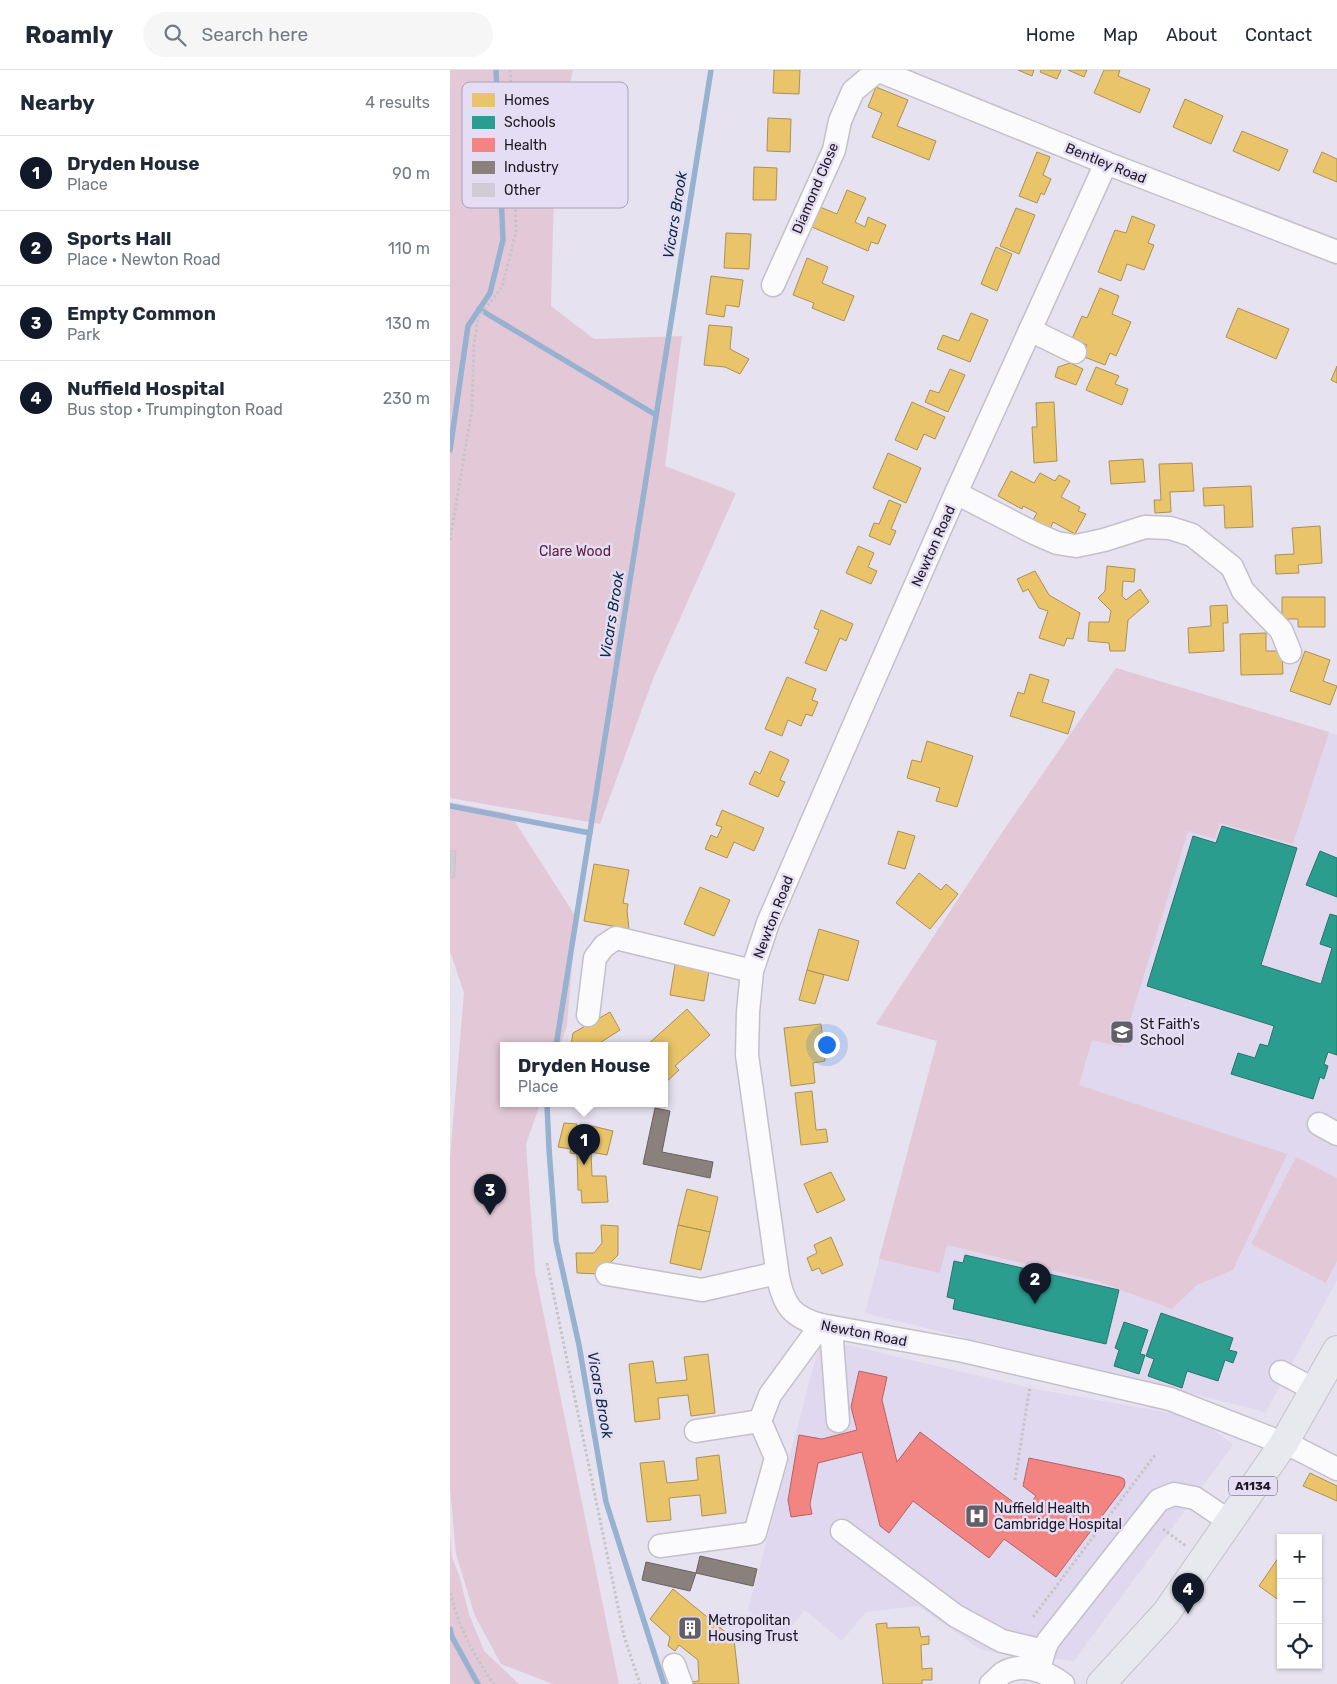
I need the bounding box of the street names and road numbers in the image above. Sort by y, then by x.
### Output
street label: Bentley Road [1063,139,1149,187]
street label: Diamond Close [789,140,842,236]
street label: Newton Road [908,503,959,589]
street label: Newton Road [750,873,797,961]
street label: Newton Road [819,1317,908,1350]
road number: A1134 [1229,1476,1277,1495]

